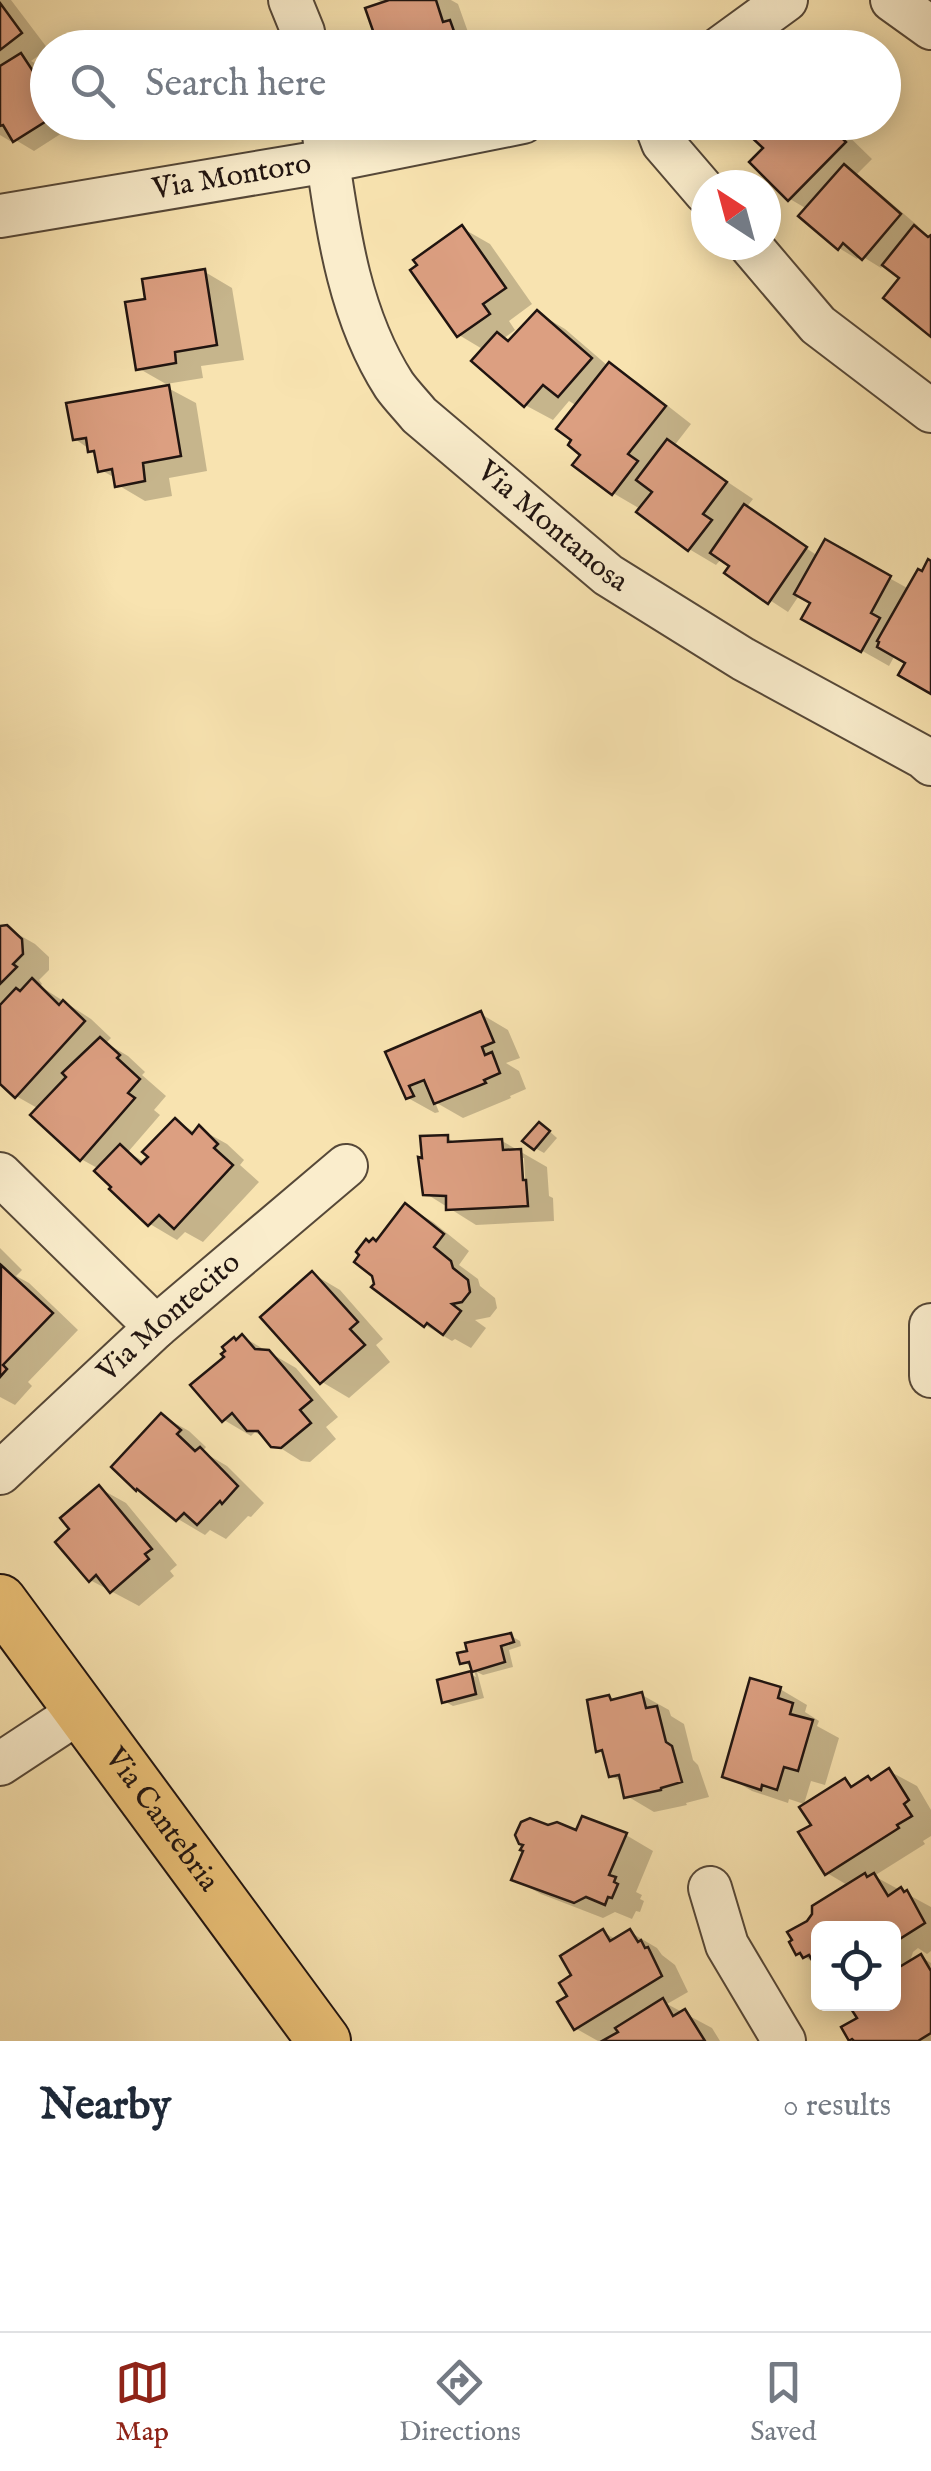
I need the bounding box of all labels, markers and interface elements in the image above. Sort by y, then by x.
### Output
search box [30,30,901,140]
icon: search [65,58,120,113]
text: Search here [145,61,326,109]
street label: Via Montoro [148,145,314,209]
north arrow [691,170,781,260]
street label: Via Montanosa [468,452,635,601]
street label: Via Montecito [89,1244,249,1391]
street label: Via Cantebria [95,1740,227,1900]
map controls [811,1921,901,2011]
button: locate [811,1921,901,2011]
text: Nearby [40,2080,171,2133]
text: 0 results [783,2086,891,2127]
tab: Map [115,2355,170,2450]
tab: Directions [399,2355,521,2450]
tab: Saved [750,2355,816,2450]

